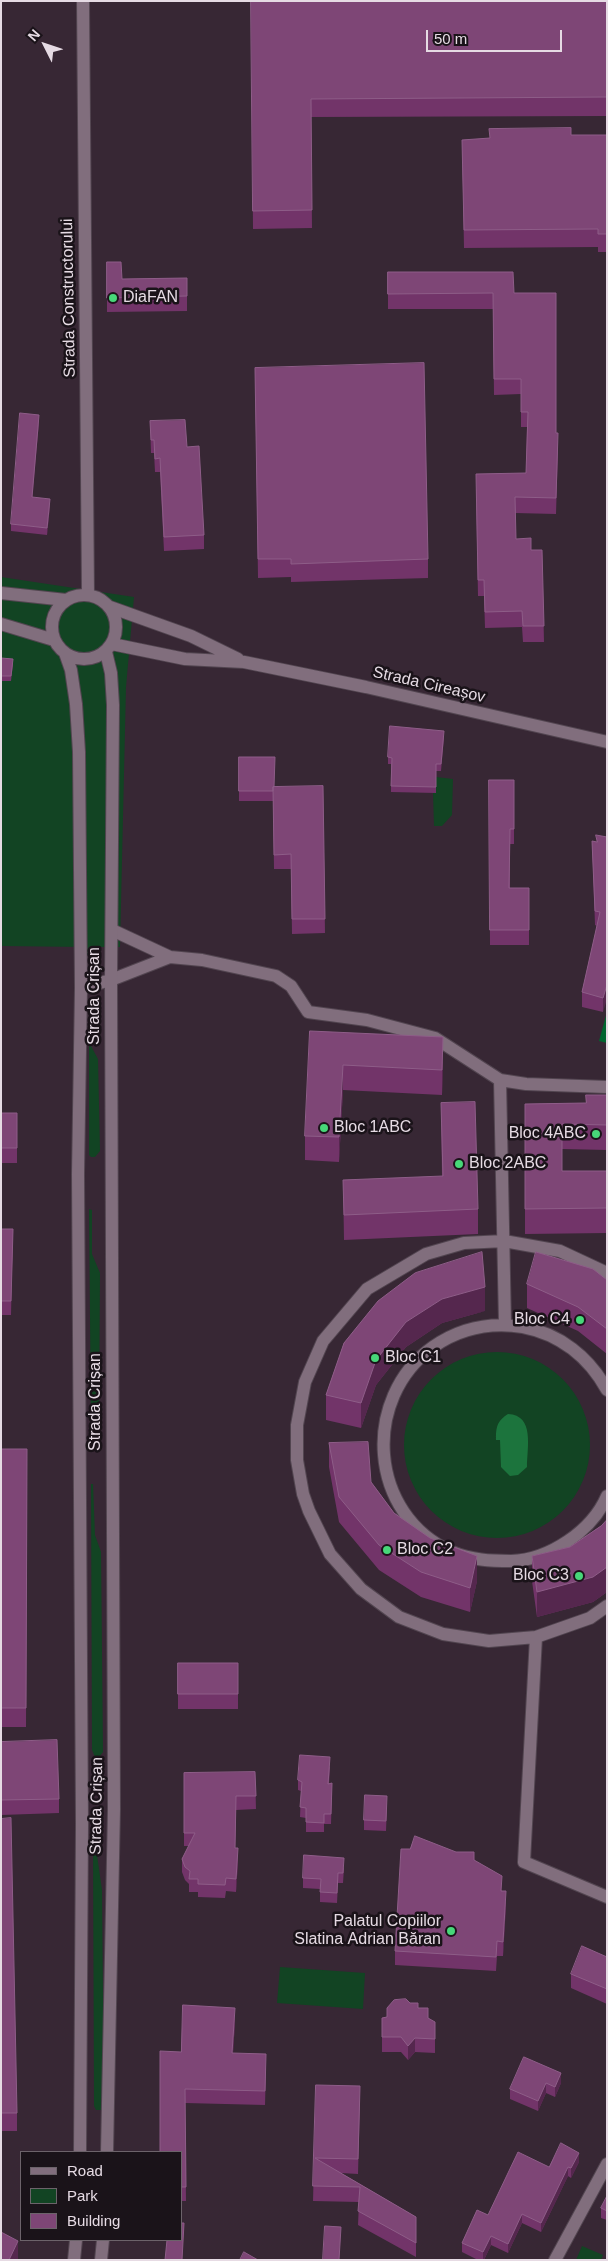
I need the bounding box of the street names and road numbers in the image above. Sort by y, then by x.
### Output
street label: Strada Constructorului [58,218,80,378]
street label: Strada Cireașov [371,663,487,707]
street label: Strada Crișan [85,947,105,1045]
street label: Strada Crișan [86,1353,106,1451]
street label: Strada Crișan [87,1757,107,1855]

